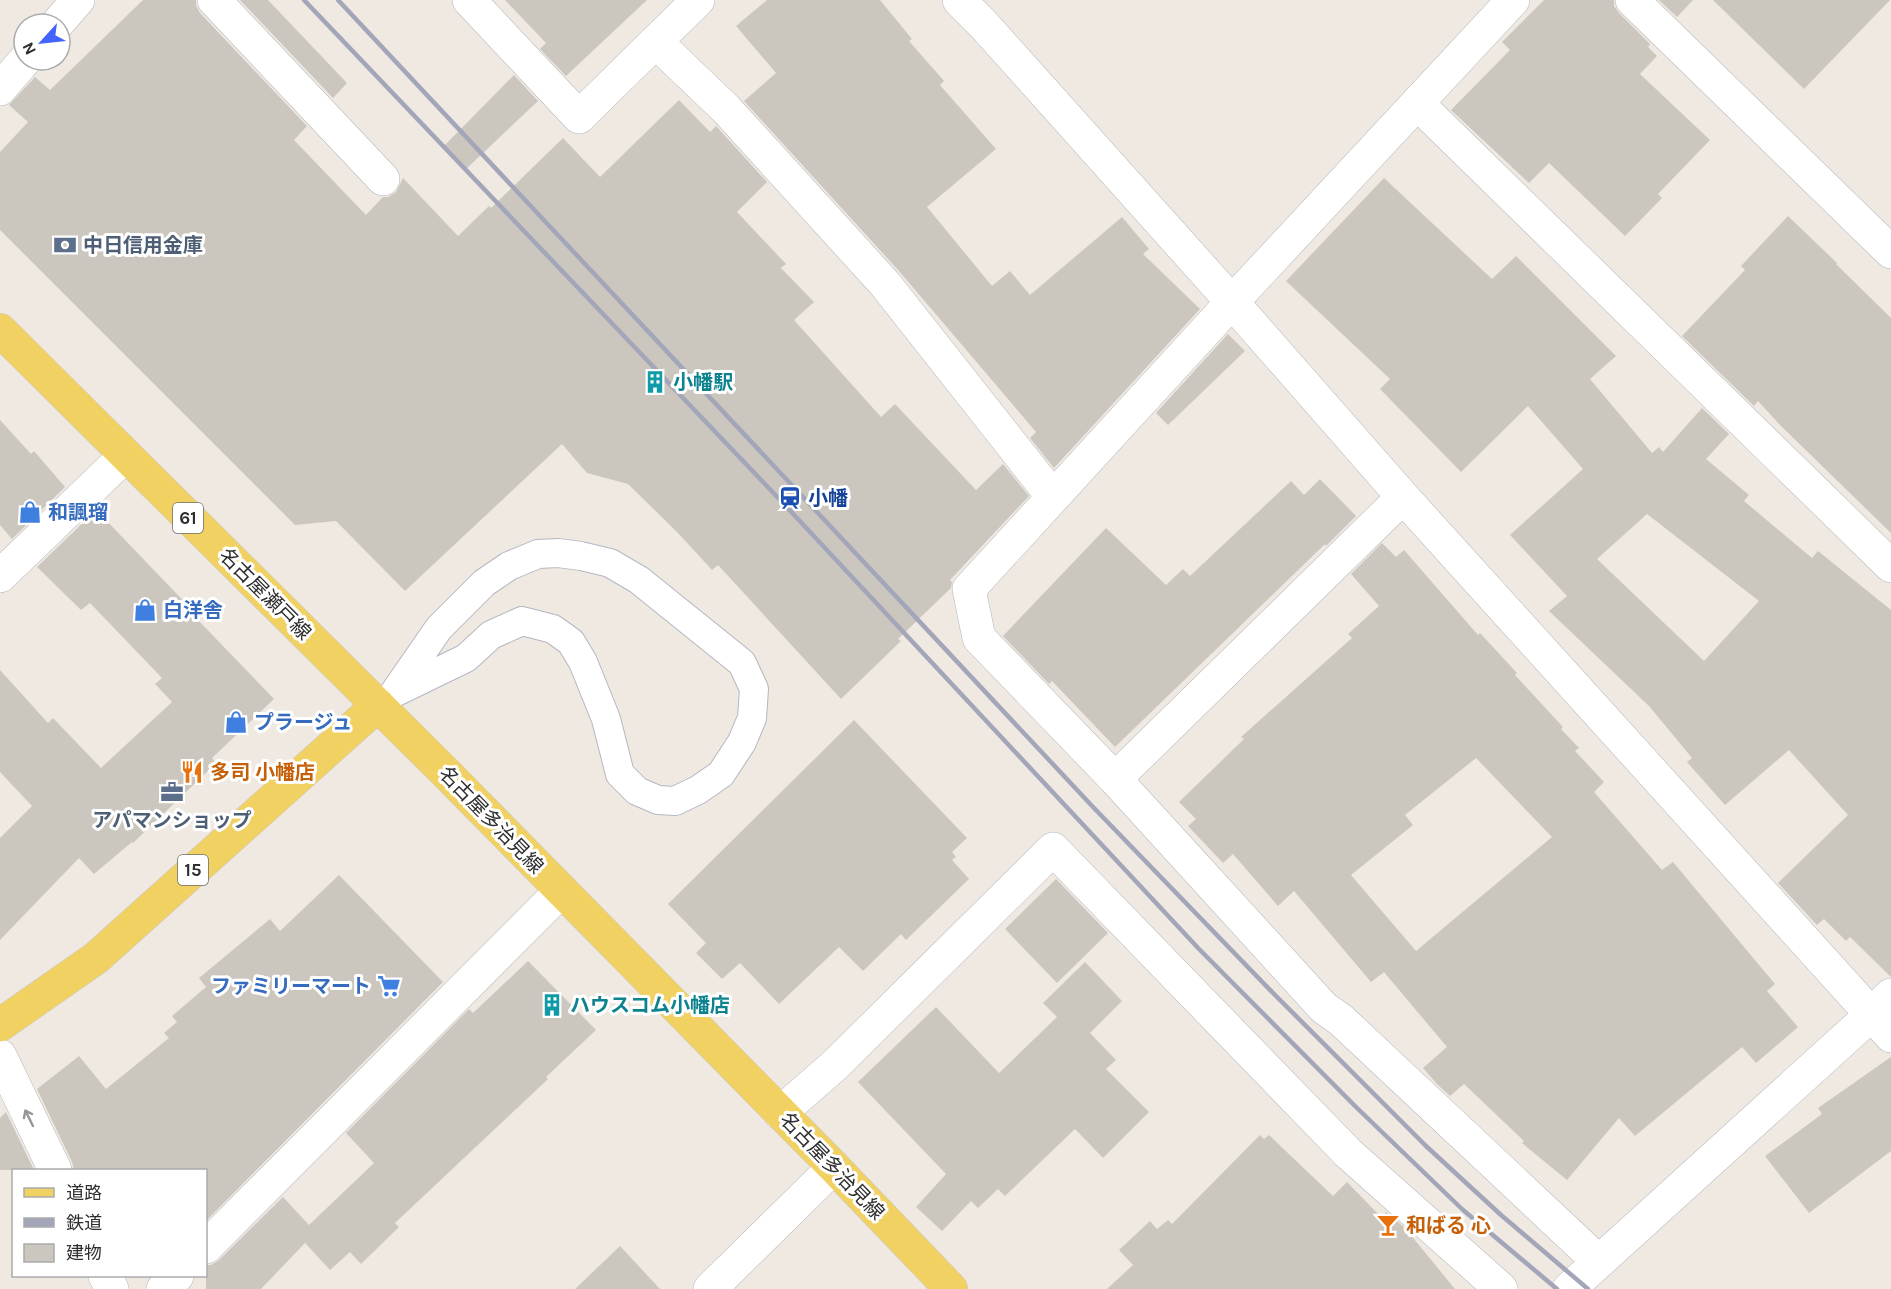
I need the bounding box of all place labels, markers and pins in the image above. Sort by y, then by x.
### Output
bank icon: 中日信用金庫 [52,232,78,258]
place label: 中日信用金庫 [83,234,203,257]
building icon: 小幡駅 [642,369,668,395]
place label: 小幡駅 [673,371,733,394]
station icon: 小幡 [777,485,803,511]
place label: 小幡 [808,487,848,510]
shop icon: 和諷瑠 [17,499,43,525]
place label: 和諷瑠 [48,501,108,524]
shop icon: 白洋舎 [132,597,158,623]
place label: 白洋舎 [163,599,223,622]
shop icon: プラージュ [223,709,249,735]
place label: プラージュ [254,711,352,734]
restaurant icon: 多司 小幡店 [179,759,205,785]
place label: 多司 小幡店 [210,761,315,784]
office icon: アパマンショップ [159,779,185,805]
place label: アパマンショップ [92,809,252,832]
supermarket icon: ファミリーマート [376,973,402,999]
place label: ファミリーマート [211,975,371,998]
building icon: ハウスコム小幡店 [539,992,565,1018]
place label: ハウスコム小幡店 [570,994,730,1017]
bar icon: 和ばる 心 [1375,1212,1401,1238]
place label: 和ばる 心 [1406,1214,1491,1237]

